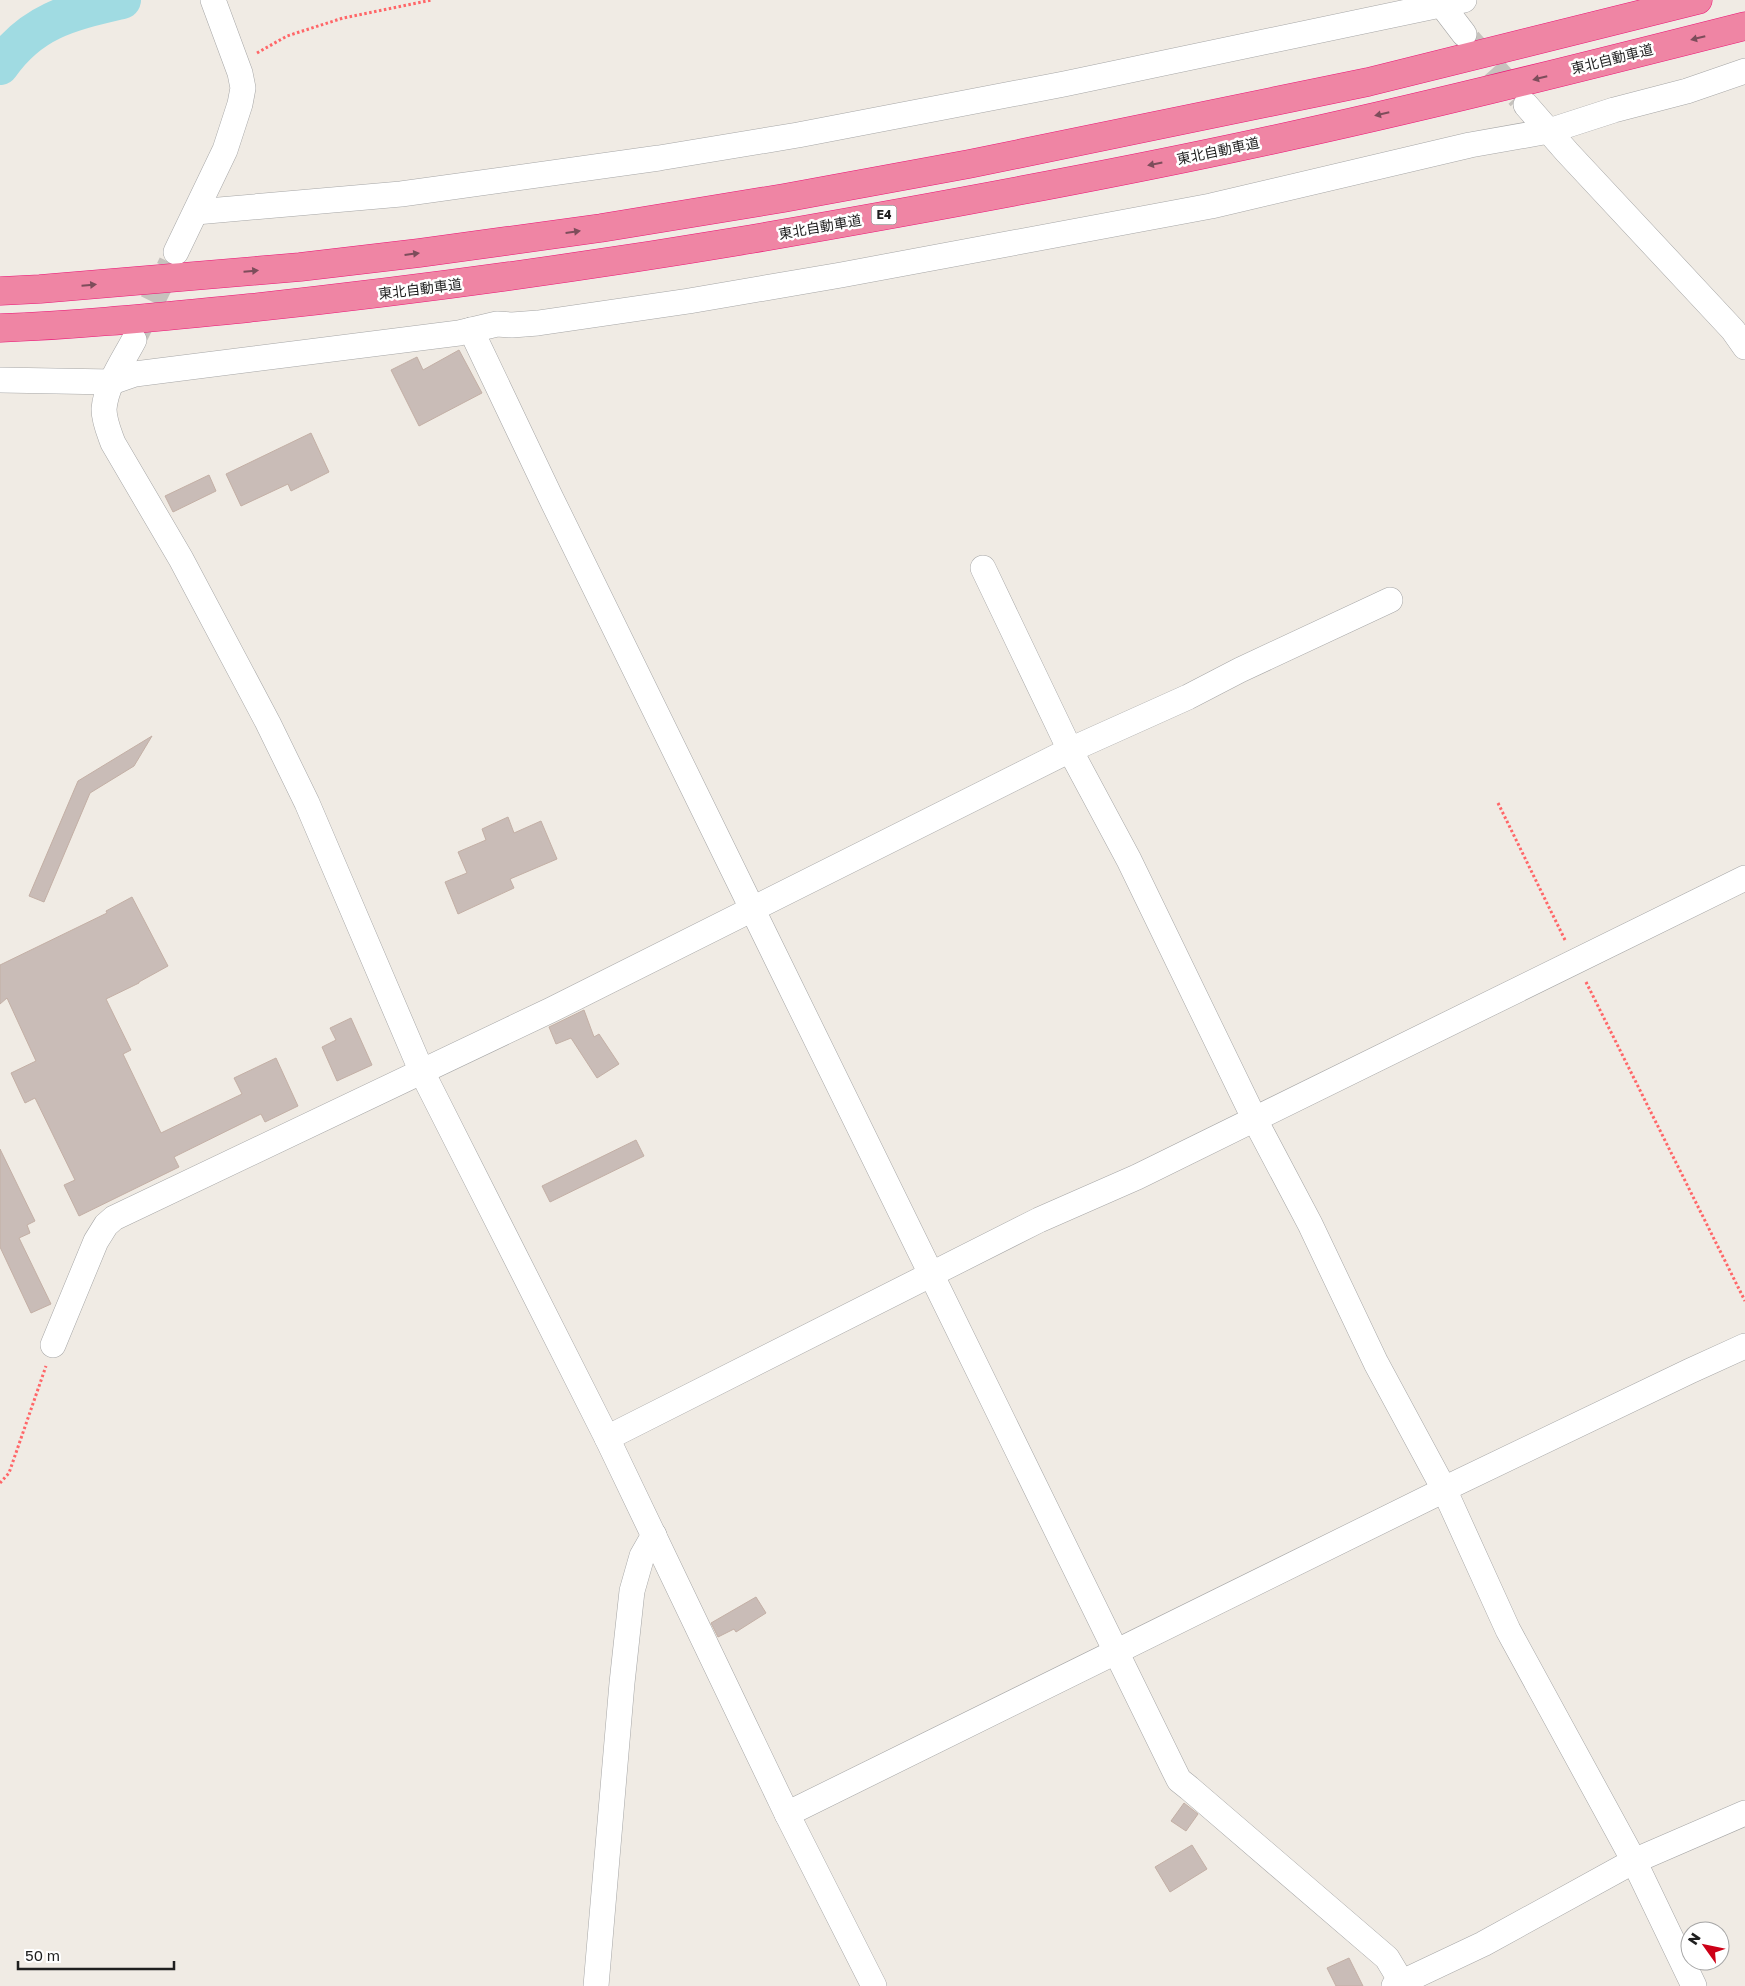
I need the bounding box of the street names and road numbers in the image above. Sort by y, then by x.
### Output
street label: 東北自動車道 [1569,40,1655,77]
street label: 東北自動車道 [1175,133,1261,168]
road number: E4 [872,206,896,224]
street label: 東北自動車道 [777,211,863,242]
street label: 東北自動車道 [377,275,463,302]

